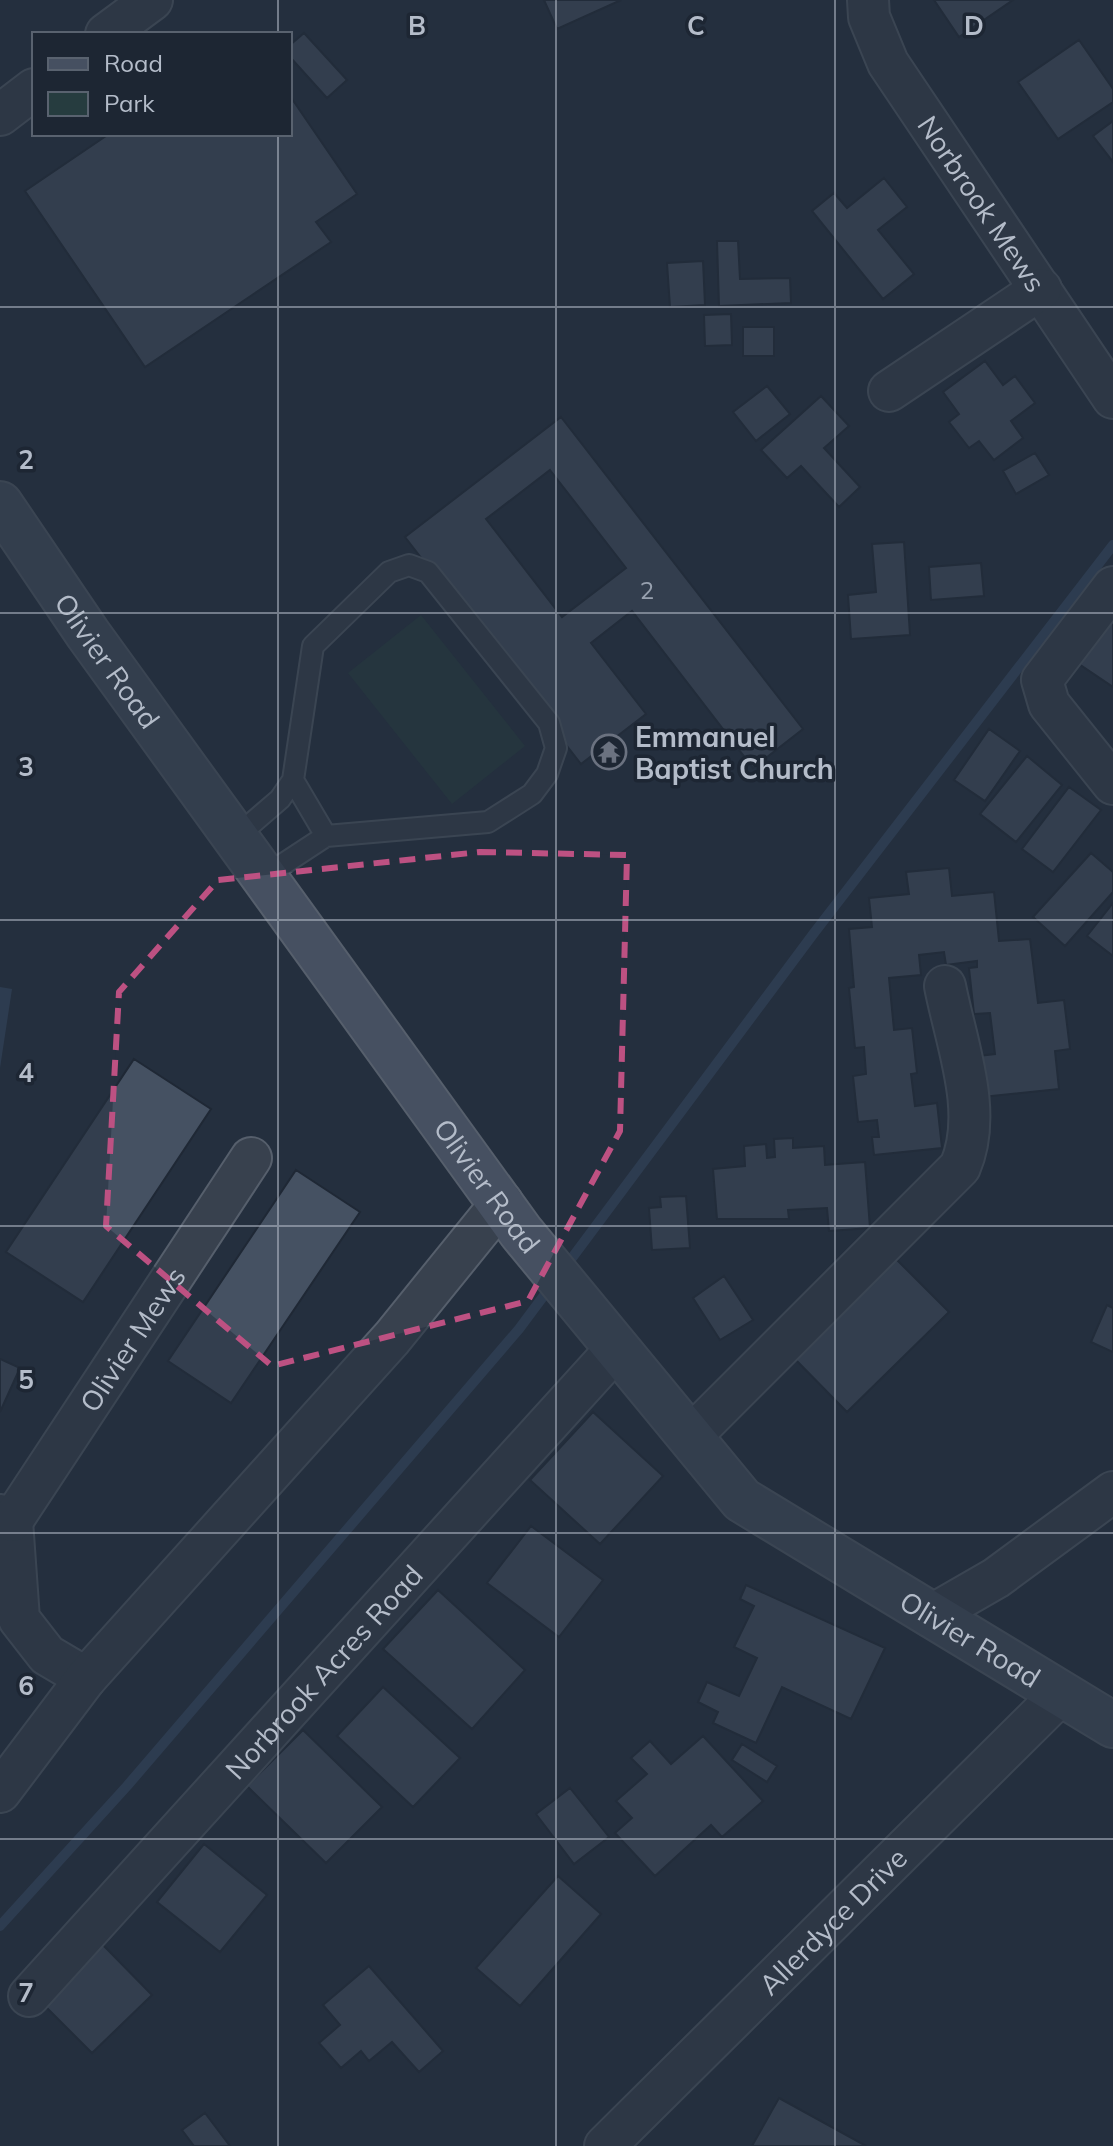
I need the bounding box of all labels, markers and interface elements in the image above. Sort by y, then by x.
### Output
text: B [408,9,426,42]
text: C [687,9,705,42]
text: D [964,9,984,42]
legend [32,32,292,136]
text: Road [104,48,163,78]
text: Park [104,88,155,118]
street label: Norbrook Mews [911,109,1054,298]
text: 2 [18,443,34,476]
house number: 2 [640,575,654,605]
street label: Olivier Road [48,586,168,735]
place label: Emmanuel Baptist Church [635,719,834,786]
temple icon: Emmanuel Baptist Church [590,733,628,771]
text: 3 [18,750,34,783]
text: 4 [18,1056,34,1089]
street label: Olivier Road [427,1111,548,1260]
street label: Olivier Mews [72,1260,192,1418]
text: 5 [18,1363,34,1396]
street label: Norbrook Acres Road [217,1557,429,1786]
street label: Olivier Road [894,1583,1047,1695]
text: 6 [18,1669,34,1702]
street label: Allerdyce Drive [751,1840,914,2002]
text: 7 [18,1976,34,2009]

